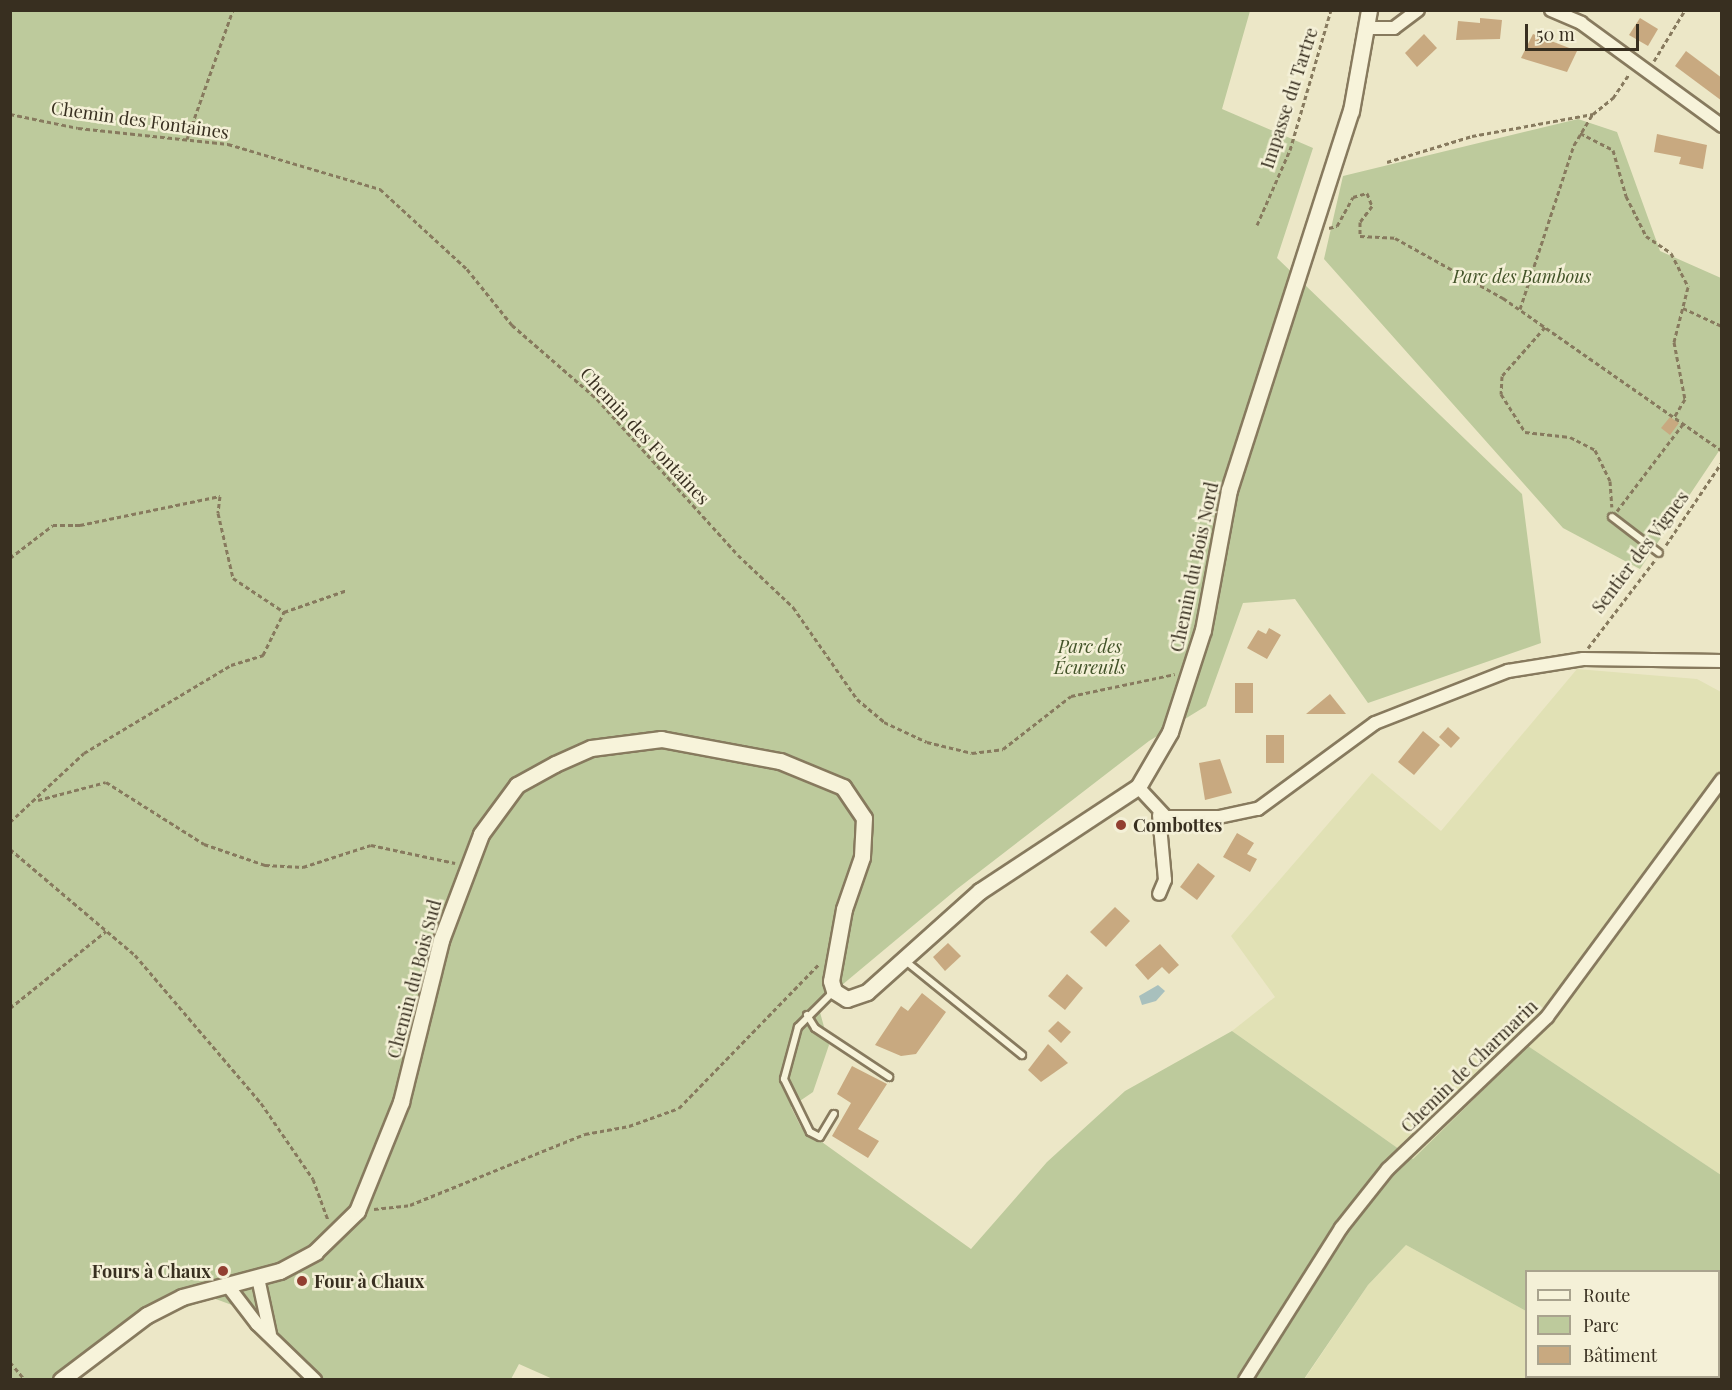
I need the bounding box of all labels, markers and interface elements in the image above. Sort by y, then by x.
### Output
scale bar [1528,12,1642,50]
text: 50 m [1536,22,1575,46]
street label: Impasse du Tartre [1256,24,1322,172]
street label: Chemin des Fontaines [50,97,230,143]
park label: Parc des Bambous [1453,265,1591,287]
street label: Chemin des Fontaines [576,363,714,509]
street label: Chemin du Bois Nord [1165,480,1223,654]
street label: Sentier des Vignes [1587,486,1693,618]
park label: Parc des Écureuils [1054,636,1126,678]
place label: Combottes [1133,814,1222,836]
marker: Combottes [1114,818,1128,832]
street label: Chemin du Bois Sud [382,897,446,1061]
street label: Chemin de Charmarin [1396,995,1542,1137]
place label: Fours à Chaux [92,1260,211,1282]
marker: Fours à Chaux [216,1264,230,1278]
place label: Four à Chaux [314,1270,425,1292]
legend [1525,1270,1720,1378]
marker: Four à Chaux [295,1274,309,1288]
text: Route [1583,1283,1630,1307]
text: Parc [1583,1313,1619,1337]
text: Bâtiment [1583,1343,1657,1367]

